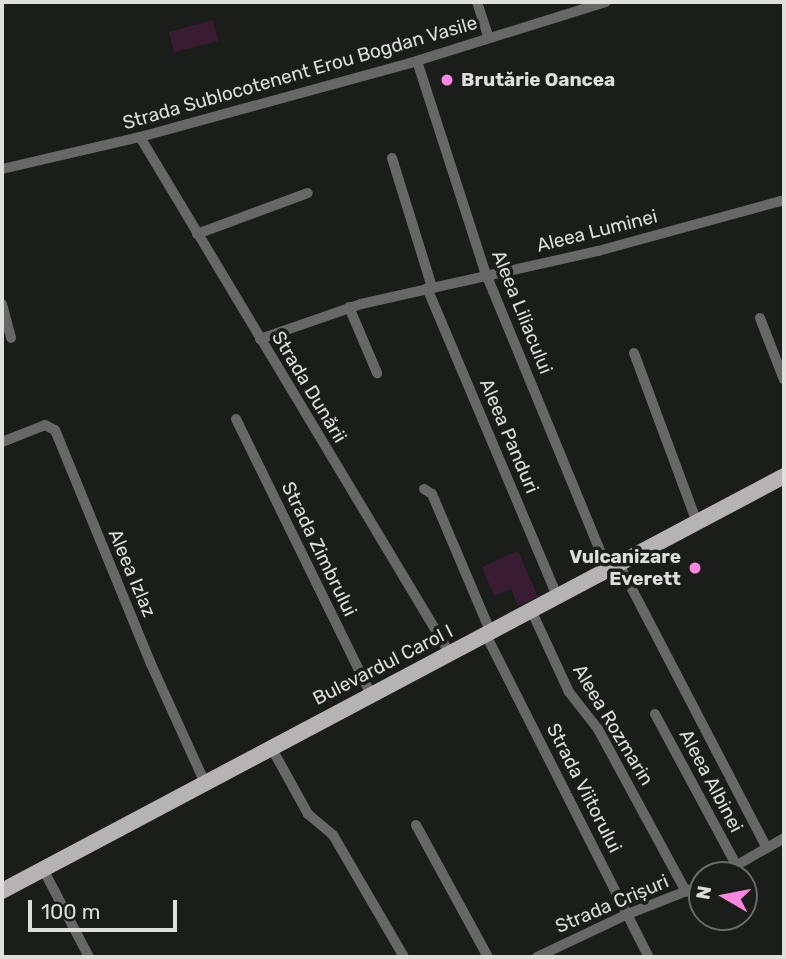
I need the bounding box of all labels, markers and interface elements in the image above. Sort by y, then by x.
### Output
street label: Strada Sublocotenent Erou Bogdan Vasile [120,11,480,135]
place label: Brutărie Oancea [461,69,615,91]
marker: Brutărie Oancea [439,72,455,88]
street label: Aleea Luminei [534,205,660,257]
street label: Aleea Liliacului [487,247,557,377]
street label: Strada Dunării [267,327,351,447]
street label: Aleea Panduri [475,375,543,497]
street label: Strada Zimbrului [277,478,361,620]
street label: Aleea Izlaz [103,526,161,620]
place label: Vulcanizare Everett [569,546,681,590]
marker: Vulcanizare Everett [687,560,703,576]
street label: Bulevardul Carol I [309,620,457,710]
street label: Aleea Rozmarin [568,660,658,790]
street label: Strada Viitorului [542,719,626,857]
street label: Aleea Albinei [674,725,748,837]
north arrow [688,861,758,931]
street label: Strada Crișuri [552,870,672,938]
text: N [691,884,716,901]
scale bar [32,886,180,930]
text: 100 m [41,899,100,924]

